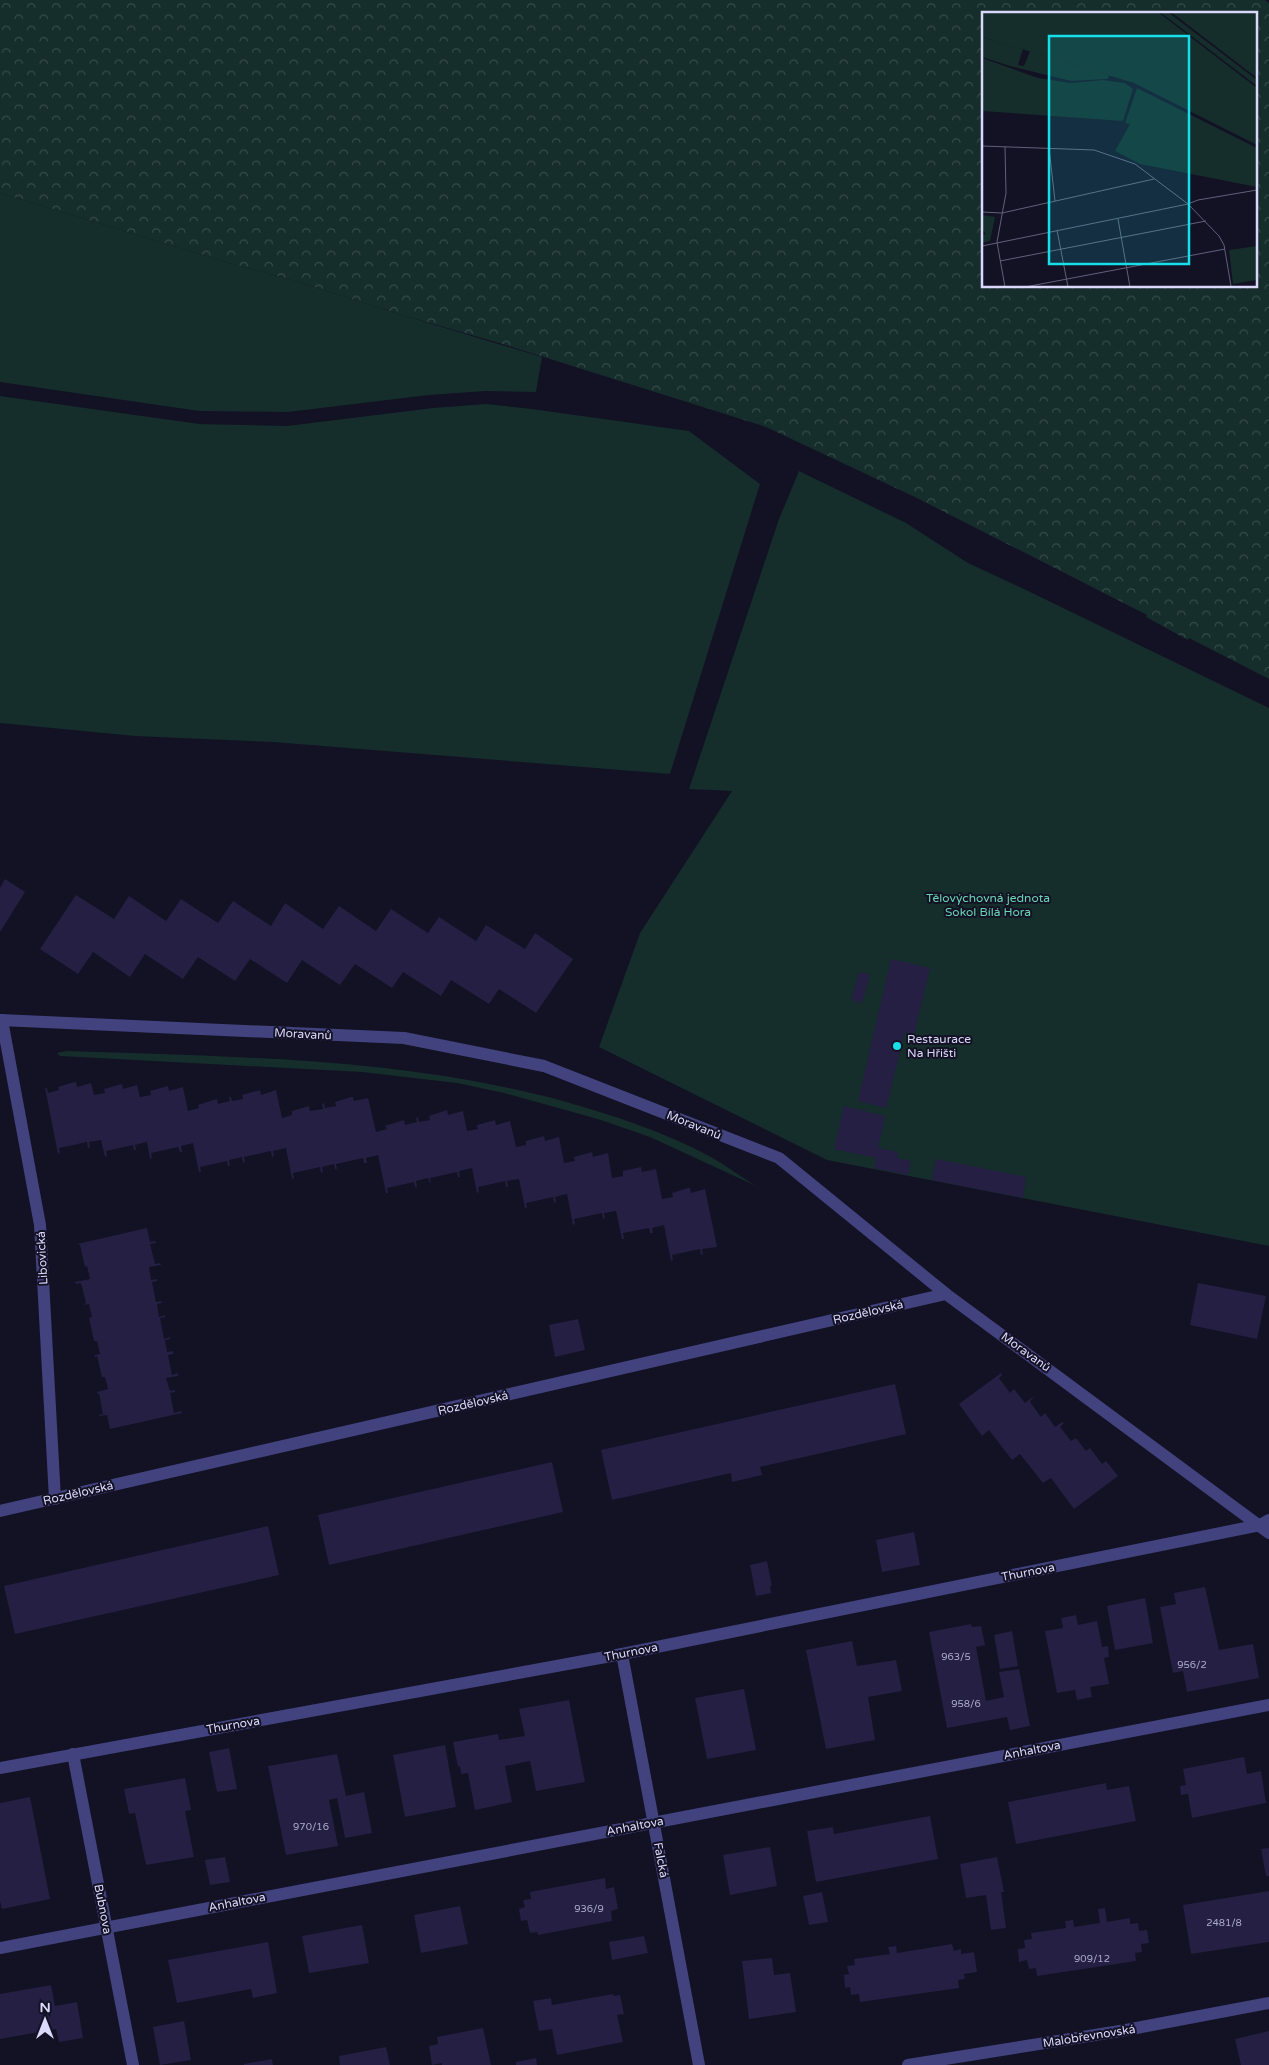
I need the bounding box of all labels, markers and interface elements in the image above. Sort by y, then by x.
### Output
inset map [982,12,1256,288]
park label: Tělovýchovná jednota Sokol Bílá Hora [926,891,1050,919]
street label: Moravanů [274,1026,332,1042]
place label: Restaurace Na Hřišti [907,1032,971,1060]
marker: Restaurace Na Hřišti [891,1040,903,1052]
street label: Moravanů [665,1108,723,1142]
street label: Libovická [34,1231,50,1285]
street label: Rozdělovská [832,1297,904,1327]
street label: Moravanů [999,1329,1053,1375]
street label: Rozdělovská [437,1388,509,1418]
street label: Rozdělovská [42,1478,114,1508]
street label: Thurnova [1000,1560,1056,1584]
street label: Thurnova [603,1640,659,1664]
house number: 963/5 [941,1651,971,1663]
house number: 956/2 [1177,1659,1207,1671]
house number: 958/6 [951,1698,981,1710]
street label: Thurnova [205,1713,261,1737]
street label: Anhaltova [1002,1738,1062,1762]
street label: Anhaltova [605,1814,665,1838]
house number: 970/16 [293,1821,329,1833]
street label: Falcká [651,1841,671,1879]
street label: Bubnova [91,1883,115,1935]
street label: Anhaltova [207,1890,267,1914]
house number: 936/9 [574,1903,604,1915]
house number: 2481/8 [1206,1917,1242,1929]
house number: 909/12 [1074,1953,1110,1965]
north arrow [20,1995,70,2045]
text: N [39,1999,51,2016]
street label: Malobřevnovská [1042,2022,1136,2050]

